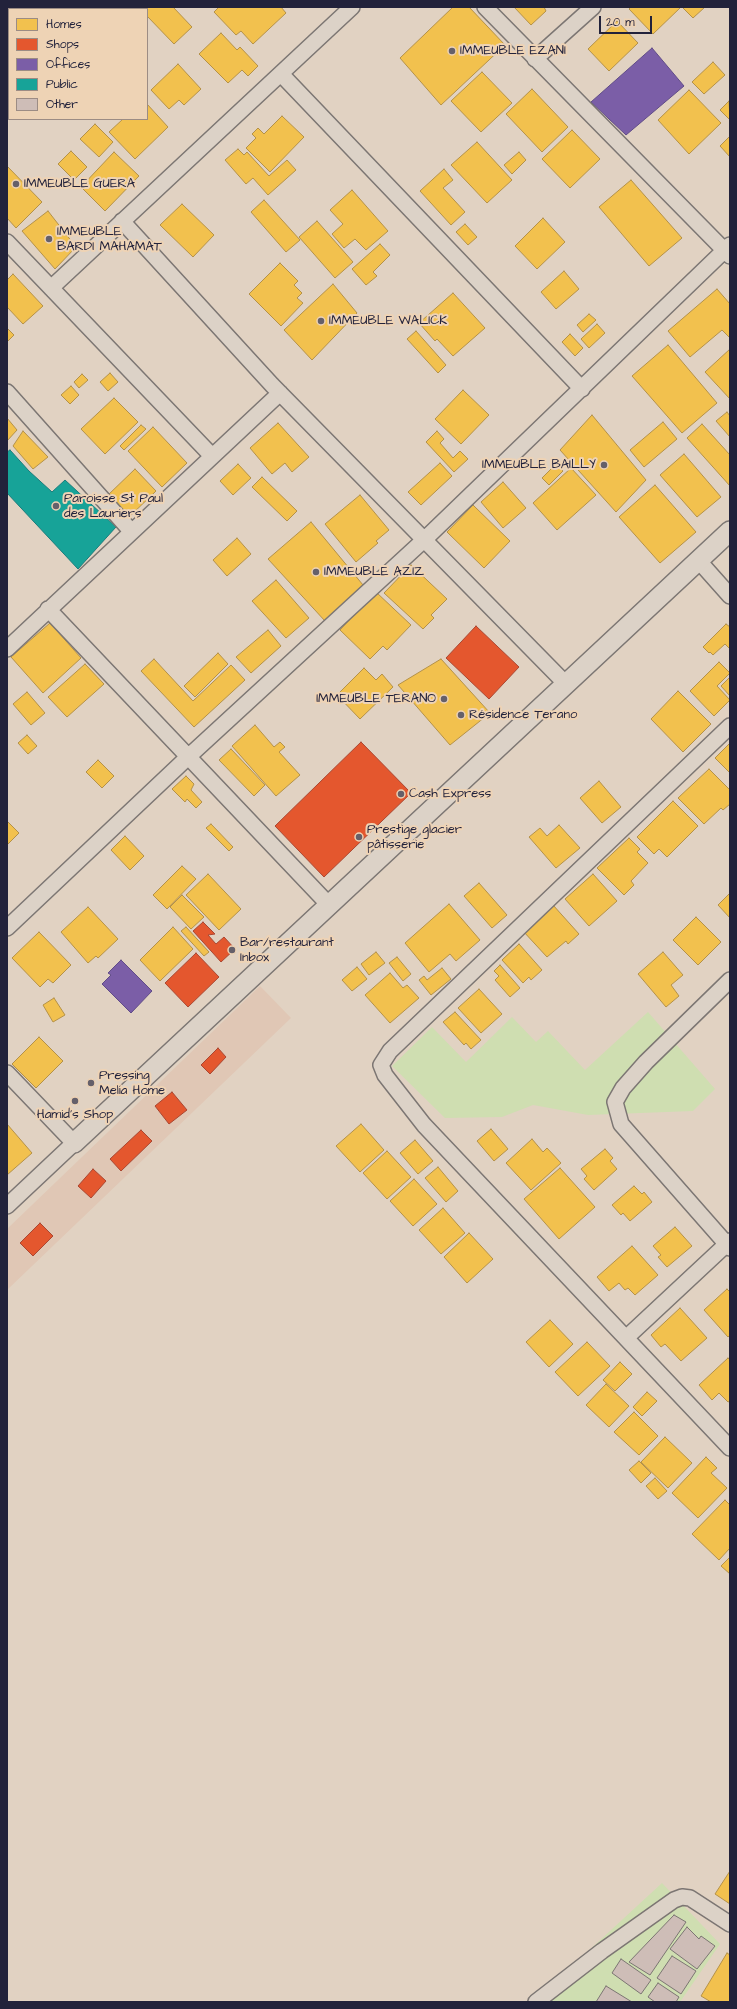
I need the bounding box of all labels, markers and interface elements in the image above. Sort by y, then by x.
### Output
legend [8,8,148,120]
scale bar [601,8,654,34]
text: 20 m [606,14,635,31]
text: Homes [46,16,82,33]
text: Shops [46,36,79,53]
place label: IMMEUBLE EZANI [460,43,566,59]
marker: IMMEUBLE EZANI [447,46,457,56]
text: Offices [46,56,90,73]
text: Public [46,76,78,93]
text: Other [46,96,78,113]
place label: IMMEUBLE GUERA [24,176,135,192]
marker: IMMEUBLE GUERA [11,179,21,189]
place label: IMMEUBLE BARDI MAHAMAT [57,224,162,255]
marker: IMMEUBLE BARDI MAHAMAT [44,234,54,244]
place label: IMMEUBLE WALICK [329,313,447,329]
marker: IMMEUBLE WALICK [316,316,326,326]
place label: IMMEUBLE BAILLY [482,457,596,473]
marker: IMMEUBLE BAILLY [599,460,609,470]
place label: Paroisse St Paul des Lauriers [64,491,163,522]
marker: Paroisse St Paul des Lauriers [51,501,61,511]
place label: IMMEUBLE AZIZ [324,564,424,580]
marker: IMMEUBLE AZIZ [311,567,321,577]
place label: IMMEUBLE TERANO [316,691,436,707]
marker: IMMEUBLE TERANO [439,694,449,704]
place label: Résidence Terano [469,707,577,723]
marker: Résidence Terano [456,710,466,720]
place label: Cash Express [409,786,491,802]
marker: Cash Express [396,789,406,799]
place label: Prestige glacier pâtisserie [367,822,462,853]
marker: Prestige glacier pâtisserie [354,832,364,842]
place label: Bar/restaurant Inbox [240,935,334,966]
marker: Bar/restaurant Inbox [227,945,237,955]
place label: Pressing Melia Home [99,1068,165,1099]
marker: Pressing Melia Home [86,1078,96,1088]
marker: Hamid's Shop [70,1096,80,1106]
place label: Hamid's Shop [37,1107,113,1123]

